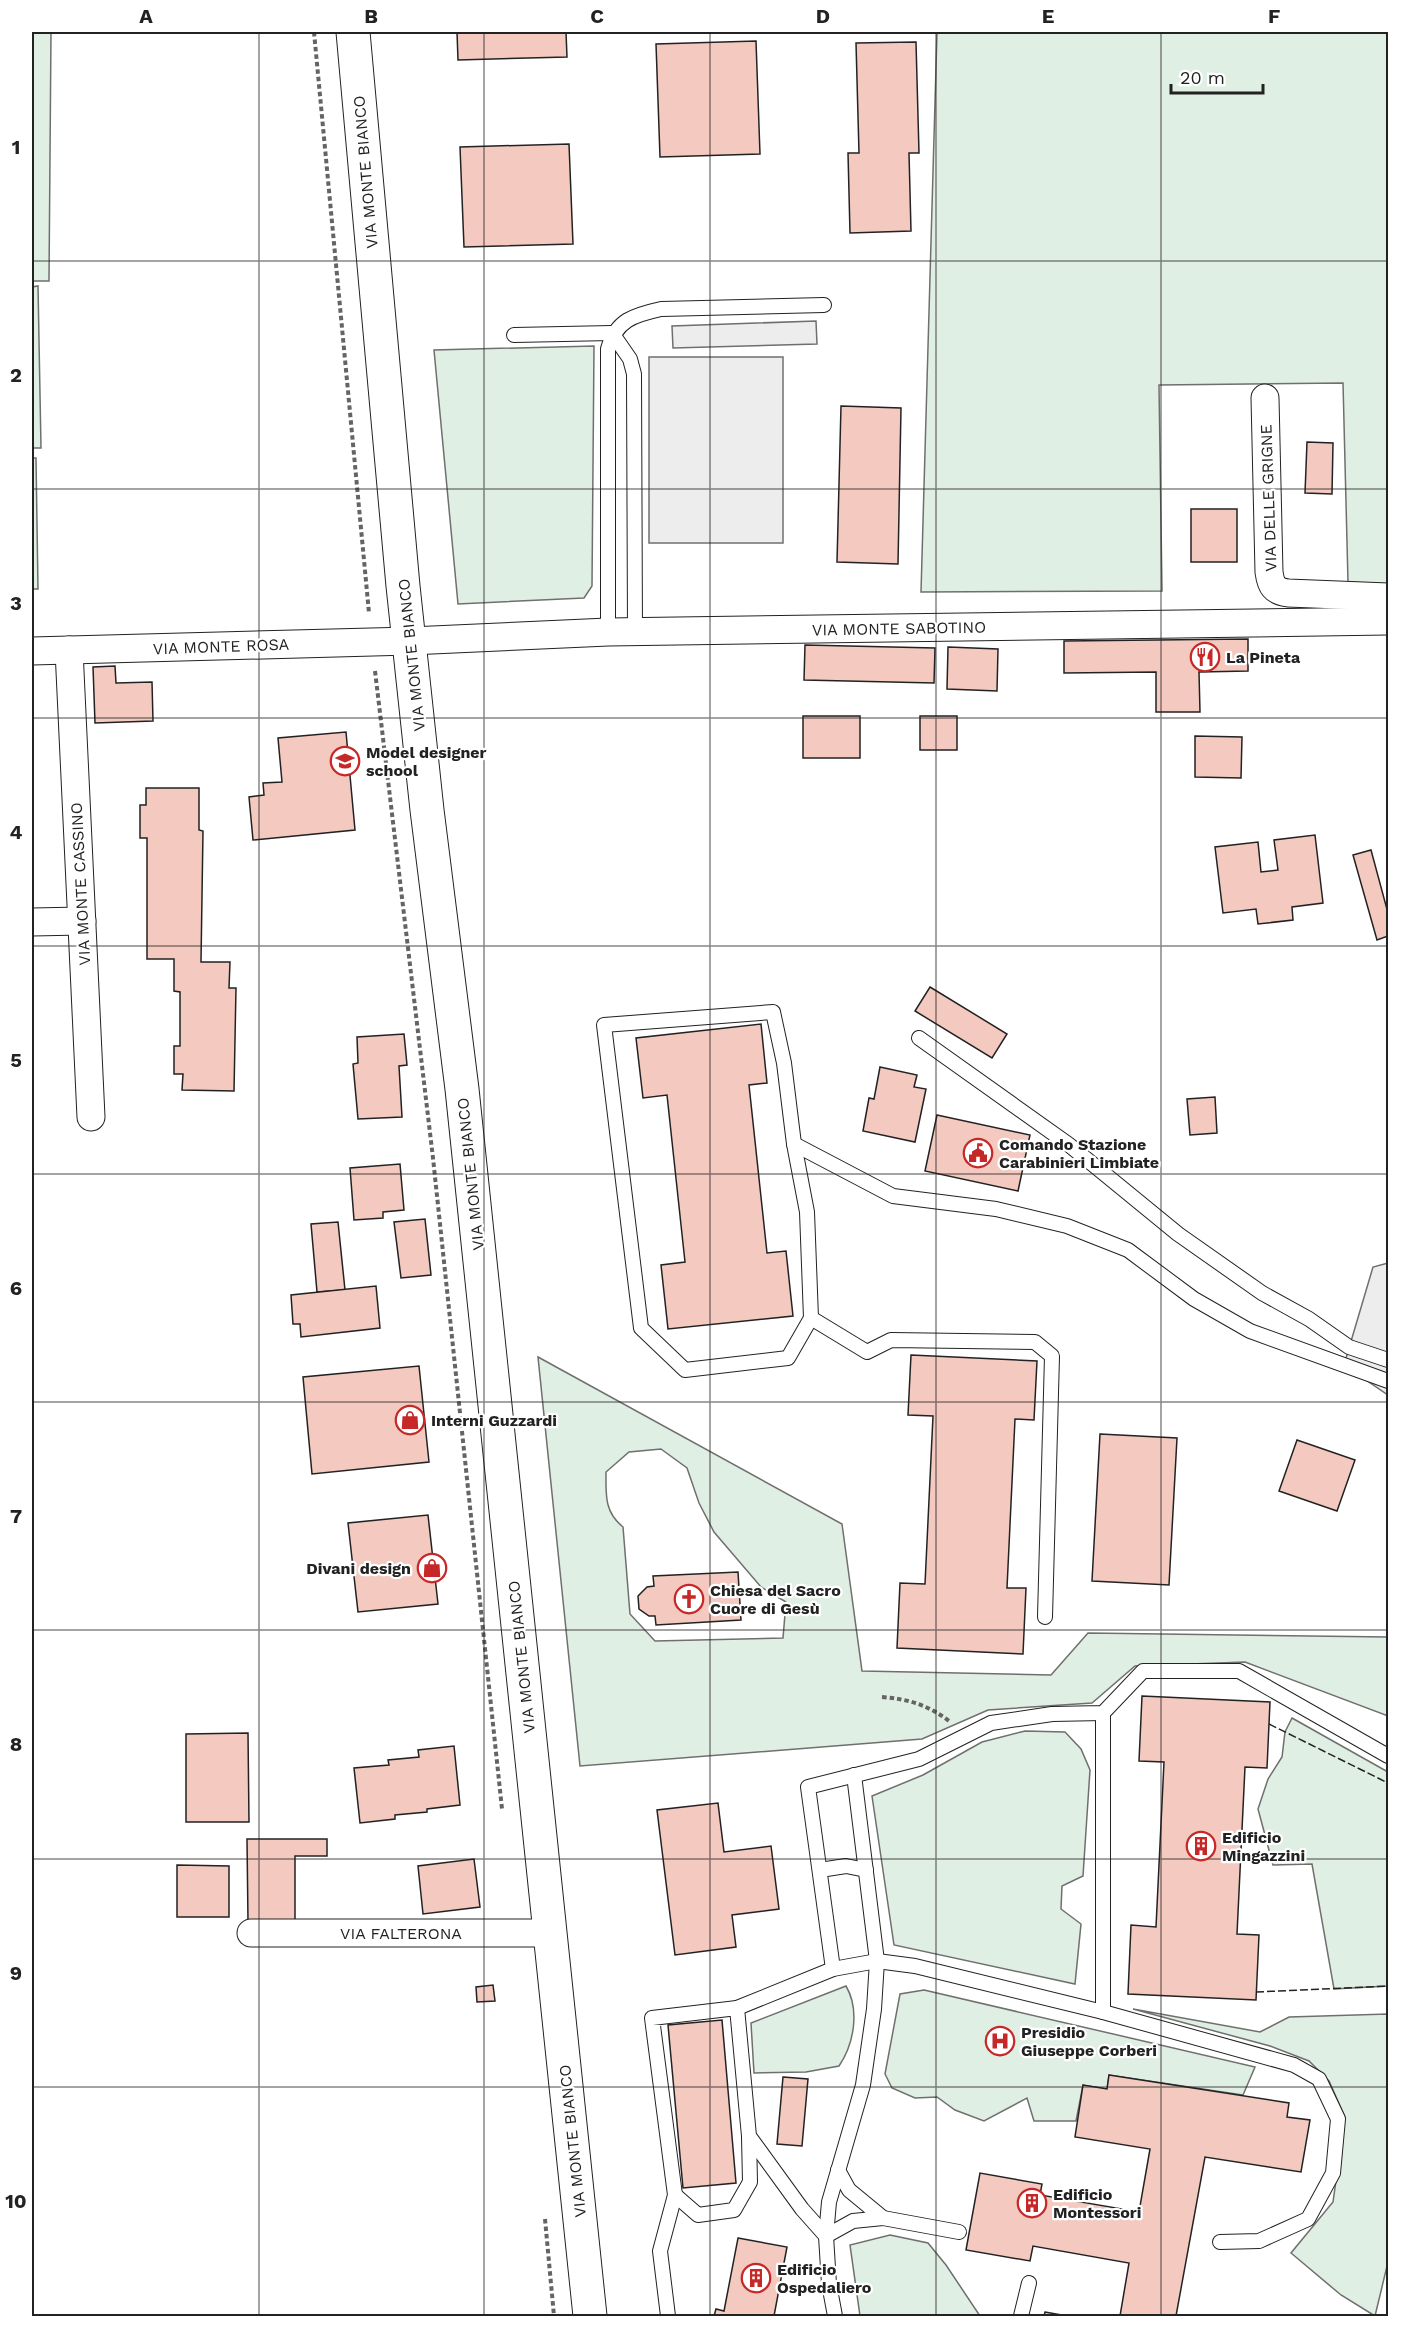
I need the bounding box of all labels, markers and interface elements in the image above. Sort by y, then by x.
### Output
text: A [139,4,153,28]
text: B [364,4,378,28]
text: C [590,4,604,28]
text: D [816,4,830,28]
text: E [1042,4,1054,28]
text: F [1268,4,1280,28]
scale bar [1171,57,1262,95]
text: 20 m [1180,67,1225,88]
street label: VIA MONTE BIANCO [349,95,382,249]
text: 1 [12,135,20,159]
text: 2 [10,363,22,387]
street label: VIA DELLE GRIGNE [1256,424,1281,572]
street label: VIA MONTE BIANCO [394,578,429,732]
text: 3 [10,591,22,615]
street label: VIA MONTE SABOTINO [812,617,986,640]
street label: VIA MONTE ROSA [153,635,290,658]
restaurant icon: La Pineta [1189,641,1221,673]
place label: La Pineta [1226,648,1301,667]
place label: Model designer school [366,743,487,780]
school or university icon: Model designer school [329,745,361,777]
street label: VIA MONTE CASSINO [67,802,94,966]
text: 4 [10,820,23,844]
text: 5 [10,1048,22,1072]
street label: VIA MONTE BIANCO [453,1097,488,1251]
place label: Comando Stazione Carabinieri Limbiate [999,1135,1159,1172]
public building icon: Comando Stazione Carabinieri Limbiate [962,1137,994,1169]
text: 6 [10,1276,22,1300]
shop icon: Interni Guzzardi [394,1404,426,1436]
place label: Interni Guzzardi [431,1411,557,1430]
text: 7 [10,1504,22,1528]
shop icon: Divani design [416,1552,448,1584]
place label: Divani design [306,1559,411,1578]
street label: VIA MONTE BIANCO [504,1580,539,1734]
place label: Chiesa del Sacro Cuore di Gesù [710,1581,841,1618]
church icon: Chiesa del Sacro Cuore di Gesù [673,1583,705,1615]
text: 8 [10,1732,22,1756]
place label: Edificio Mingazzini [1222,1828,1305,1865]
building icon: Edificio Mingazzini [1185,1830,1217,1862]
street label: VIA FALTERONA [340,1924,462,1943]
text: 9 [10,1961,22,1985]
place label: Presidio Giuseppe Corberi [1021,2023,1157,2060]
hospital icon: Presidio Giuseppe Corberi [984,2025,1016,2057]
street label: VIA MONTE BIANCO [555,2064,590,2218]
place label: Edificio Montessori [1053,2185,1141,2222]
building icon: Edificio Montessori [1016,2187,1048,2219]
text: 10 [5,2189,27,2213]
place label: Edificio Ospedaliero [777,2260,872,2297]
building icon: Edificio Ospedaliero [740,2262,772,2294]

